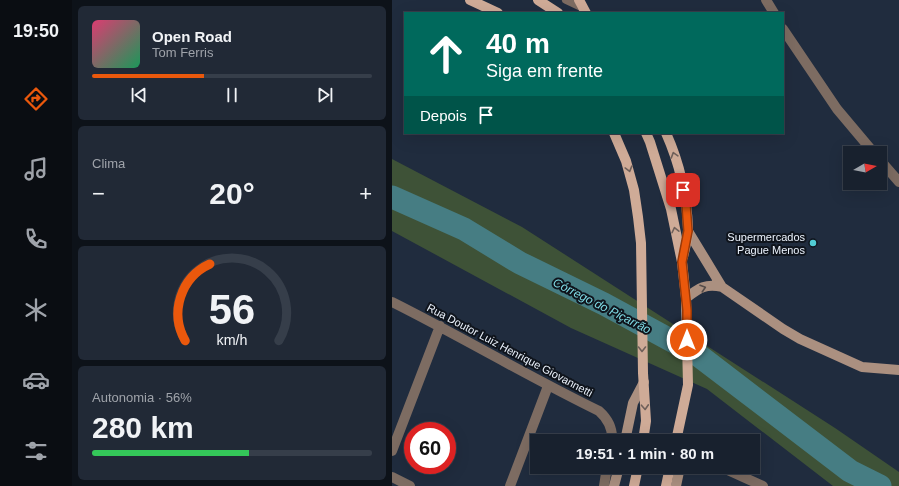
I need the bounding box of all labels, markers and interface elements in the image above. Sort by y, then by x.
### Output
text: 19:50 [13,21,59,41]
text: Open Road [152,28,232,45]
icon: ahead [420,28,472,80]
text: 40 m [486,28,550,59]
text: Tom Ferris [152,45,213,60]
text: Siga em frente [486,61,603,81]
icon: previous [128,84,150,106]
icon: pause [221,84,243,106]
icon: next [314,84,336,106]
icon: directions [22,85,50,113]
icon: arrive [475,104,497,126]
text: Depois [420,107,467,124]
north arrow [843,146,887,190]
map controls [843,146,887,190]
one-way arrow [670,152,679,159]
icon: music [22,155,50,183]
text: Clima [92,156,125,171]
one-way arrow [624,166,632,172]
pin [666,173,700,207]
text: 20° [209,177,255,210]
icon: arrive [672,179,694,201]
text: − [92,181,105,206]
text: + [359,181,372,206]
icon: phone [22,225,50,253]
one-way arrow [672,227,680,233]
place label: Supermercados Pague Menos [727,231,805,256]
marker: Supermercados Pague Menos [808,238,818,248]
water label: Córrego do Piçarrão [551,275,654,337]
one-way arrow [699,284,706,292]
text: 56 [209,286,255,333]
icon: climate [22,296,50,324]
street label: Rua Doutor Luiz Henrique Giovannetti [425,301,595,399]
position arrow [666,319,708,361]
text: km/h [217,332,248,348]
one-way arrow [638,346,646,352]
icon: car [22,366,50,394]
text: Autonomia · 56% [92,390,192,405]
one-way arrow [641,404,649,410]
text: 280 km [92,411,194,444]
speed limit sign: 60 [404,422,456,474]
icon: filters [22,437,50,465]
text: 19:51 · 1 min · 80 m [576,445,714,462]

